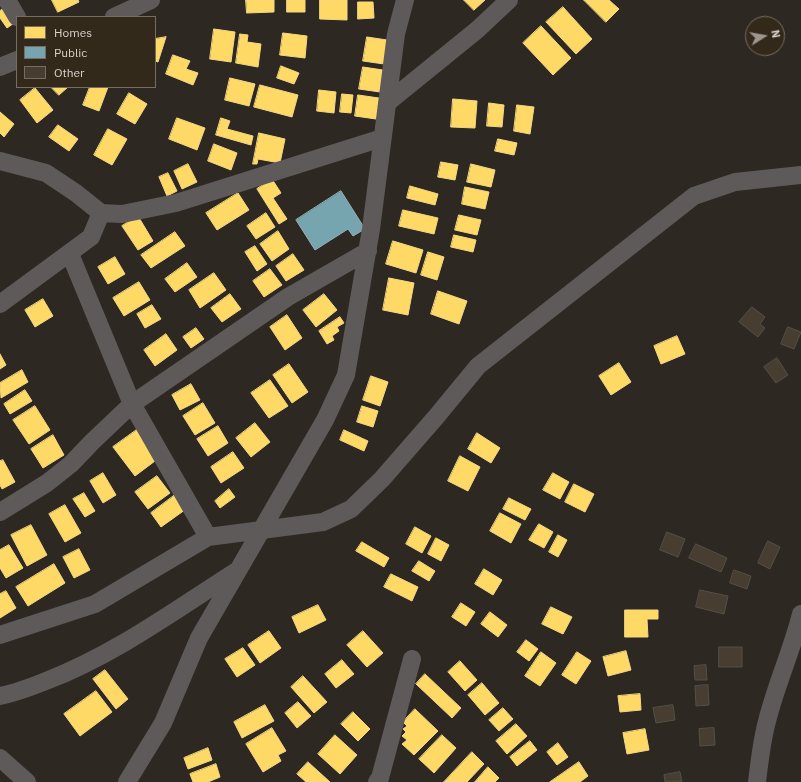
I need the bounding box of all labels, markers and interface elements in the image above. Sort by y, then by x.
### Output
legend [16,16,156,88]
north arrow [745,16,785,56]
text: Homes [54,25,92,40]
text: N [768,29,783,39]
text: Public [54,45,87,60]
text: Other [54,65,85,80]

